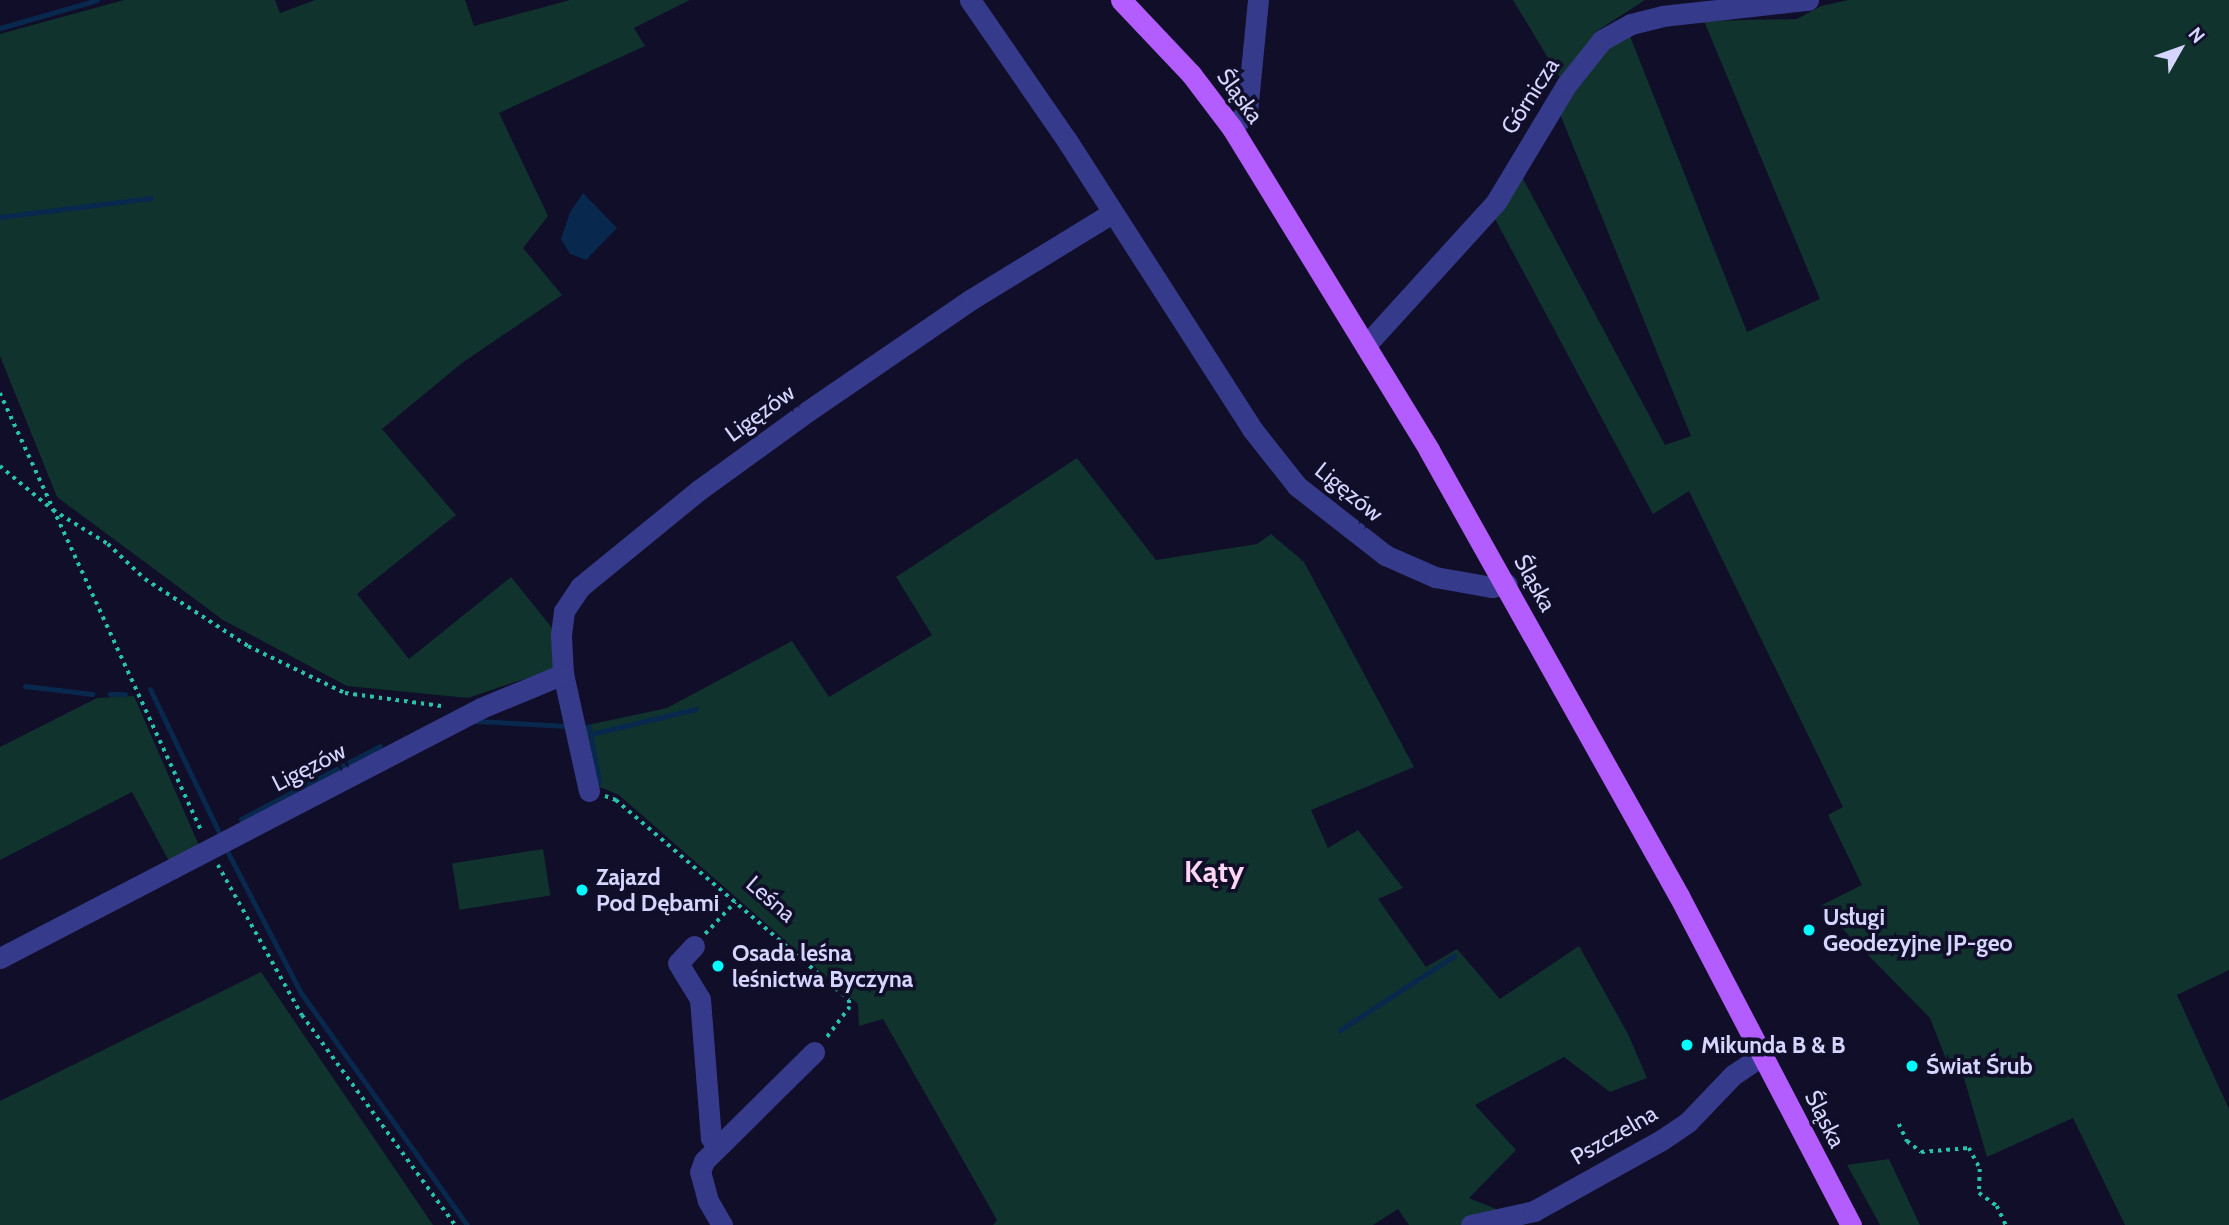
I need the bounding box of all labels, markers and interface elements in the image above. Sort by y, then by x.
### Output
north arrow [2145,14,2215,84]
text: N [2183,23,2210,48]
street label: Górnicza [1495,53,1565,139]
street label: Śląska [1211,63,1269,129]
street label: Ligęzów [720,378,800,448]
street label: Ligęzów [1309,456,1389,528]
street label: Śląska [1508,550,1562,616]
street label: Ligęzów [267,737,351,797]
district label: Kąty [1184,854,1244,890]
place label: Zajazd Pod Dębami [596,863,719,917]
street label: Leśna [741,870,801,928]
marker: Zajazd Pod Dębami [574,882,590,898]
place label: Usługi Geodezyjne JP-geo [1823,903,2013,957]
marker: Usługi Geodezyjne JP-geo [1801,922,1817,938]
place label: Osada leśna leśnictwa Byczyna [732,939,913,993]
marker: Osada leśna leśnictwa Byczyna [710,958,726,974]
place label: Mikunda B & B [1701,1031,1845,1059]
marker: Mikunda B & B [1679,1037,1695,1053]
place label: Świat Śrub [1926,1052,2033,1080]
marker: Świat Śrub [1904,1058,1920,1074]
street label: Śląska [1799,1086,1851,1152]
street label: Pszczelna [1566,1099,1662,1171]

